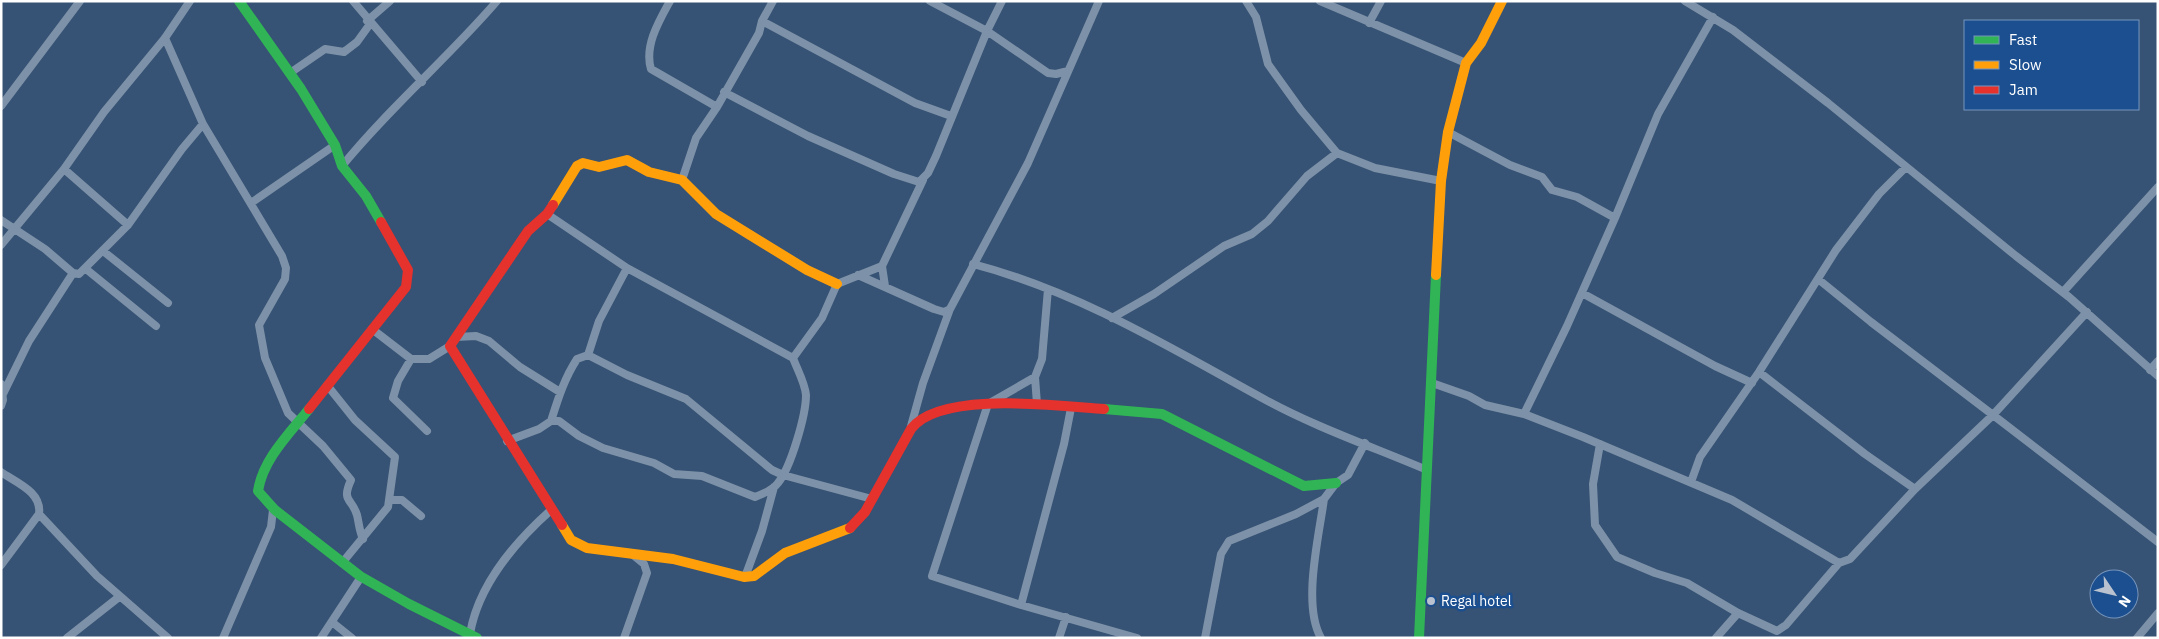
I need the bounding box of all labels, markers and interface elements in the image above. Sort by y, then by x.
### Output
legend [1964,20,2139,110]
text: Fast [2009,30,2037,49]
text: Slow [2009,55,2042,74]
text: Jam [2009,80,2038,99]
north arrow [2089,569,2139,619]
place label: Regal hotel [1441,592,1512,610]
text: N [2114,592,2135,611]
marker: Regal hotel [1425,595,1437,607]

